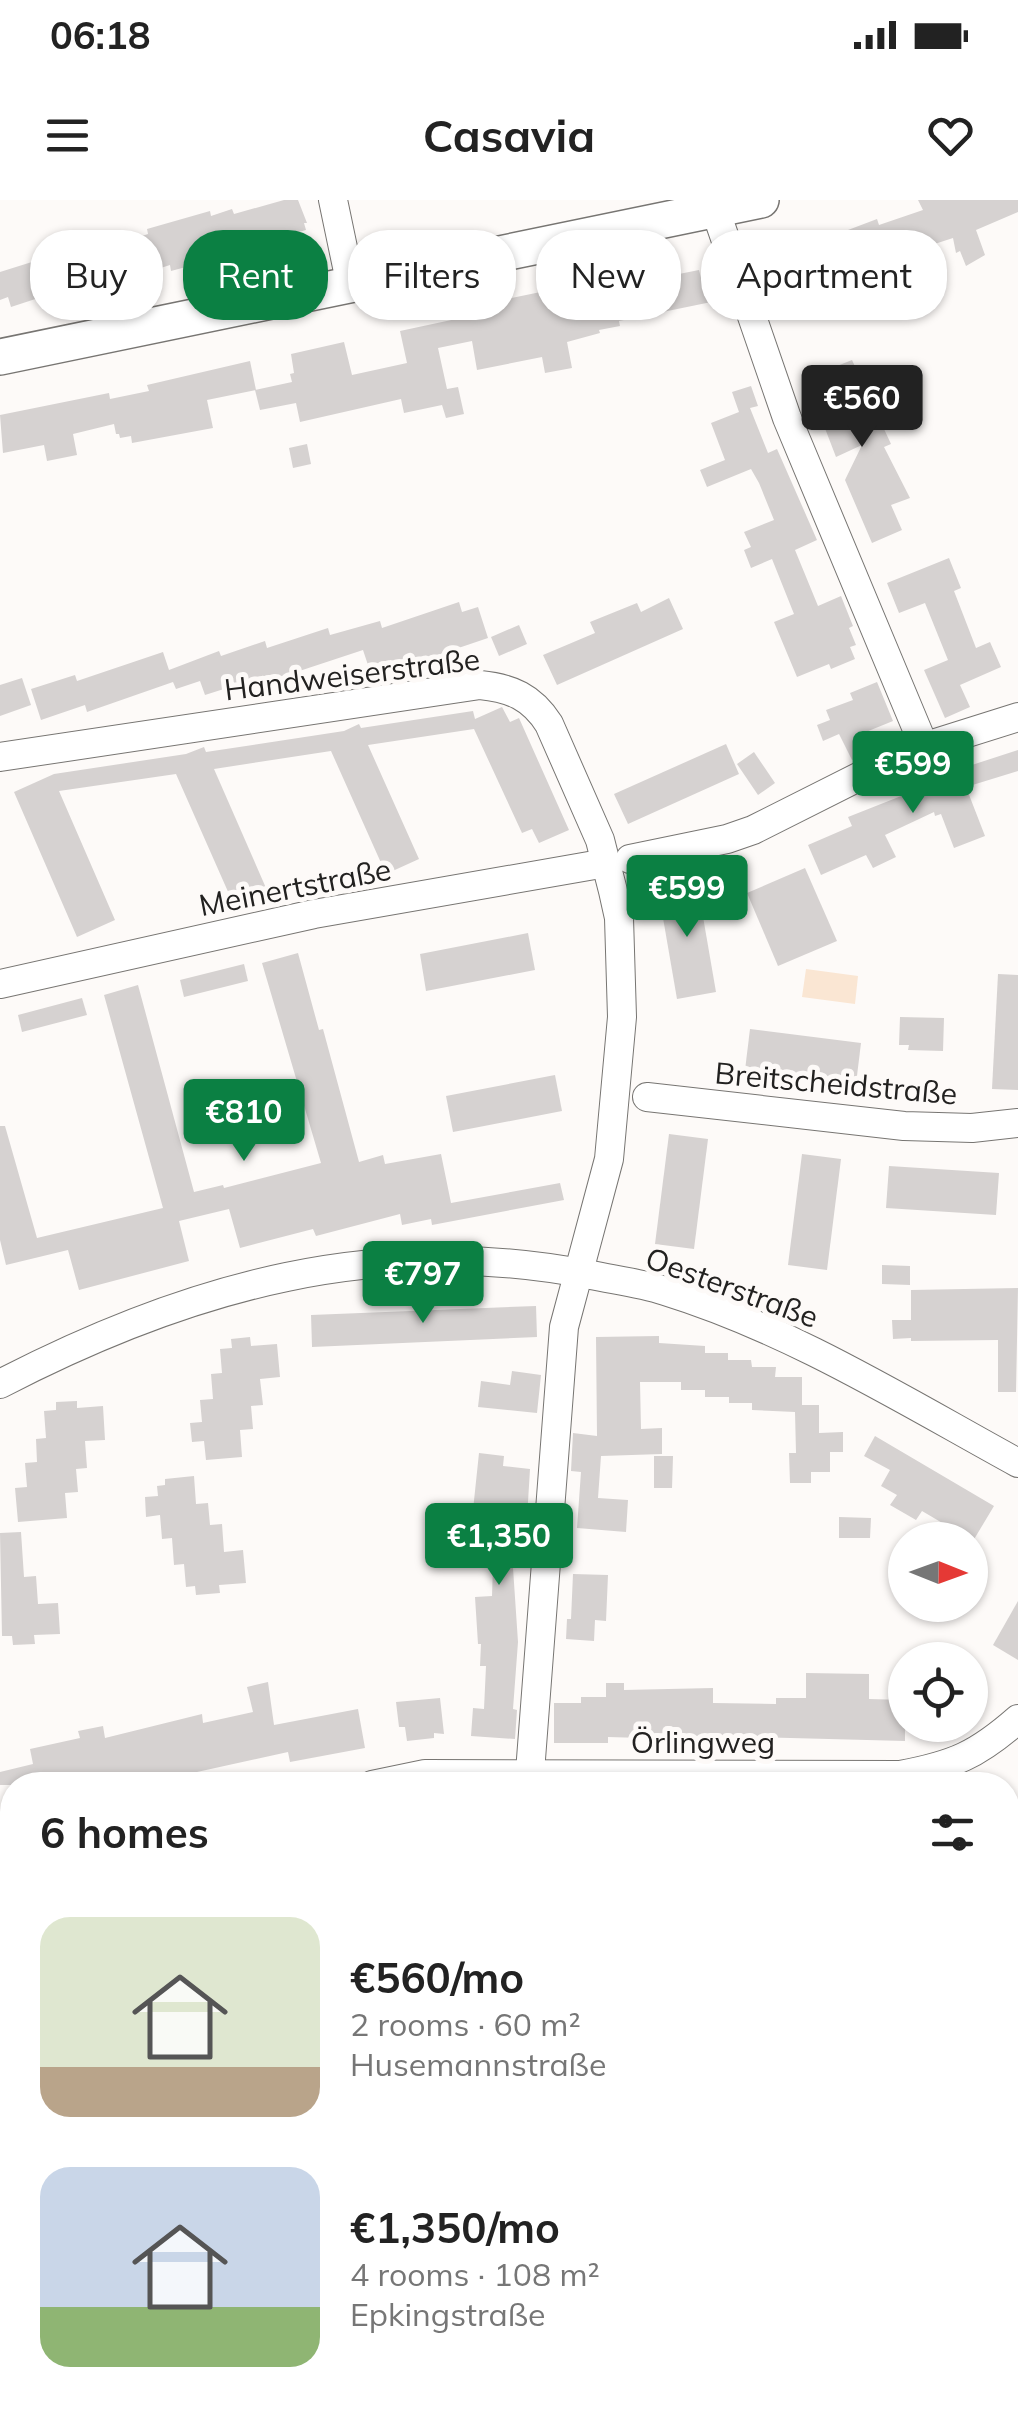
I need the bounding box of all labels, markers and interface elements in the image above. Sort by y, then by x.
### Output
text: 06:18 [50,11,151,59]
text: Casavia [423,107,595,163]
icon: menu [40,108,95,163]
icon: heart [923,108,978,163]
chip: Buy [30,230,163,320]
chip: Rent [183,230,328,320]
chip: Filters [348,230,516,320]
chip: New [536,230,681,320]
chip: Apartment [701,230,947,320]
pin: €560 [803,365,921,450]
text: €560 [824,377,900,417]
street label: Handweiserstraße [222,639,482,709]
pin: €599 [854,731,972,816]
text: €599 [875,743,951,783]
street label: Meinertstraße [196,850,394,924]
pin: €599 [628,855,746,940]
text: €599 [649,867,725,907]
street label: Breitscheidstraße [713,1053,959,1113]
pin: €810 [185,1079,303,1164]
text: €810 [206,1091,282,1131]
street label: Oesterstraße [640,1238,824,1336]
pin: €797 [364,1241,482,1326]
text: €797 [385,1253,461,1293]
pin: €1,350 [418,1503,580,1588]
text: €1,350 [447,1515,551,1555]
north arrow [888,1522,988,1622]
map controls [888,1522,988,1742]
button: locate [888,1642,988,1742]
street label: Örlingweg [631,1723,775,1761]
icon: filters [925,1805,980,1860]
text: 6 homes [40,1806,209,1859]
text: €560/mo [350,1951,524,2004]
icon: home [120,1957,240,2077]
text: 2 rooms · 60 m² [350,2004,581,2044]
text: Husemannstraße [350,2044,606,2084]
text: €1,350/mo [350,2201,560,2254]
icon: home [120,2207,240,2327]
text: 4 rooms · 108 m² [350,2254,600,2294]
text: Epkingstraße [350,2294,545,2334]

